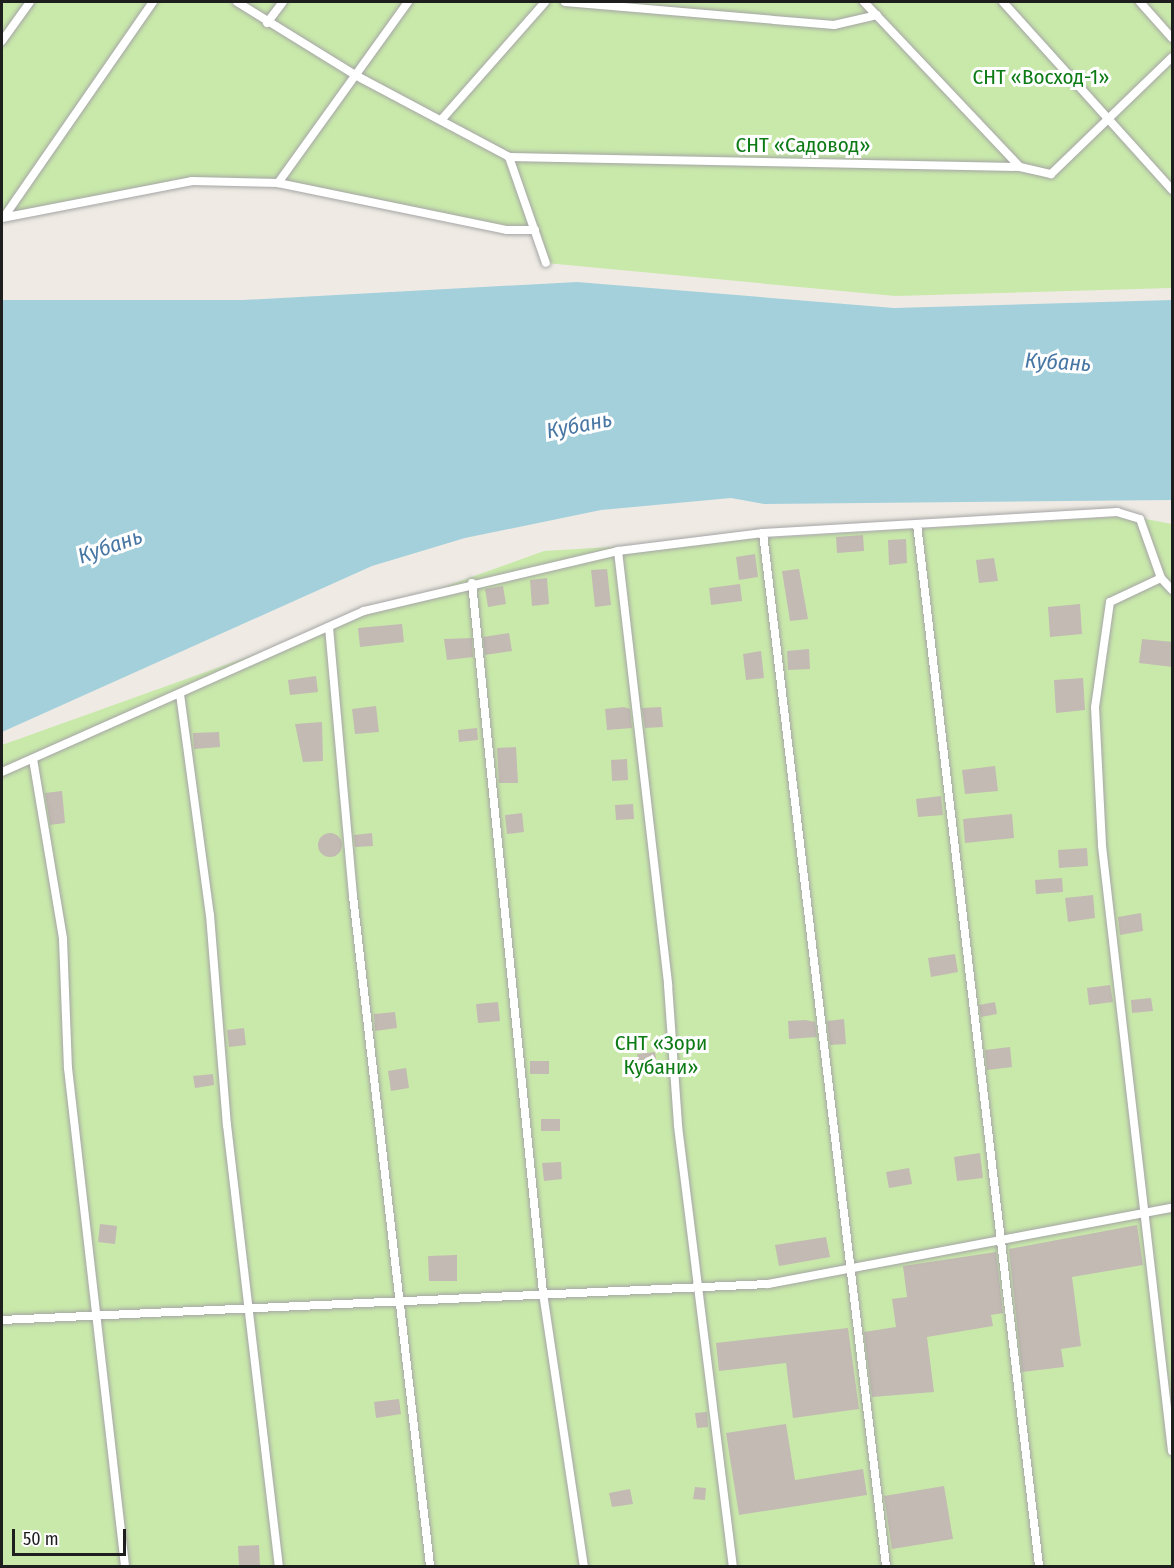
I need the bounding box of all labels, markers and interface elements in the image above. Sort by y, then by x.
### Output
park label: СНТ «Восход-1» [973,64,1109,90]
park label: СНТ «Садовод» [736,132,870,158]
water label: Кубань [1024,347,1092,377]
water label: Кубань [544,406,614,444]
water label: Кубань [74,523,146,569]
park label: СНТ «Зори Кубани» [615,1030,707,1080]
scale bar [15,1517,129,1555]
text: 50 m [23,1528,59,1550]

